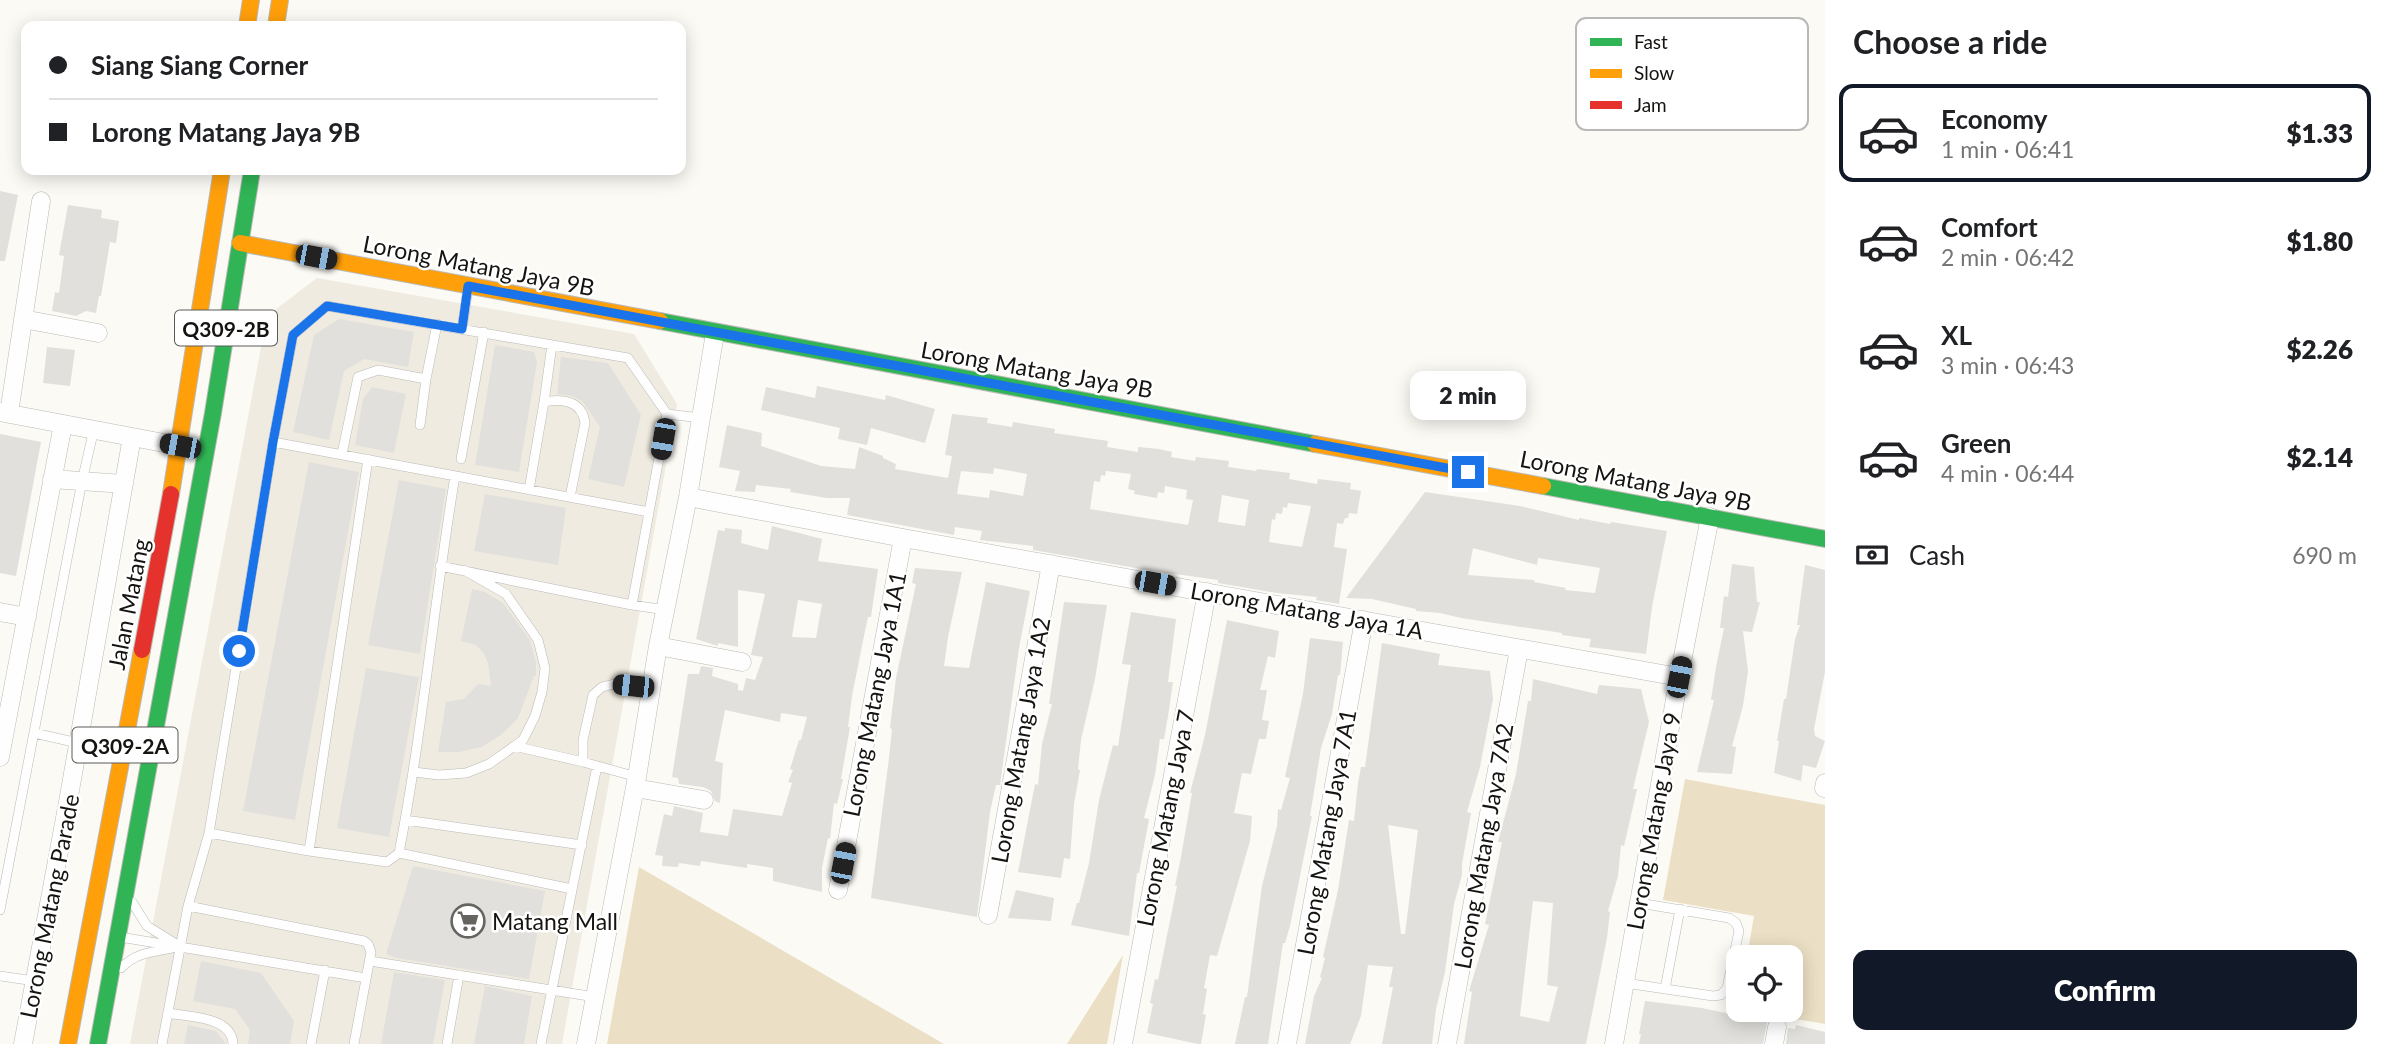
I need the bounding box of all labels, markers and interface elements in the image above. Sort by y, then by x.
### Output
legend [1576,18,1808,130]
text: Choose a ride [1853,22,2047,61]
text: Fast [1634,30,1668,53]
text: Siang Siang Corner [91,49,308,81]
text: Slow [1634,61,1674,84]
text: Jam [1634,93,1667,116]
icon: car [1857,102,1920,165]
text: Economy [1941,103,2047,135]
text: Lorong Matang Jaya 9B [91,116,360,148]
text: $1.33 [2286,117,2353,149]
text: 1 min · 06:41 [1941,135,2074,163]
icon: car [1857,210,1920,273]
text: Comfort [1941,211,2038,243]
text: $1.80 [2286,225,2353,257]
street label: Lorong Matang Jaya 9B [361,229,597,301]
car [294,243,339,271]
text: 2 min · 06:42 [1941,243,2074,271]
road number: Q309-2B [175,310,277,346]
icon: car [1857,318,1920,381]
text: XL [1941,319,1972,351]
text: $2.26 [2286,333,2353,365]
street label: Lorong Matang Jaya 9B [919,335,1155,403]
text: 3 min · 06:43 [1941,351,2074,379]
callout: 2 min [1410,370,1526,420]
text: 2 min [1439,381,1497,409]
car [650,416,677,462]
icon: car [1857,426,1920,489]
text: Green [1941,427,2011,459]
car [158,432,203,460]
text: $2.14 [2286,441,2353,473]
street label: Lorong Matang Jaya 9B [1518,444,1754,516]
route end [1452,456,1484,488]
text: 4 min · 06:44 [1941,459,2074,487]
street label: Jalan Matang [102,536,154,672]
icon: cash [1853,536,1891,574]
text: Cash [1909,539,1965,571]
text: 690 m [2292,541,2357,569]
street label: Lorong Matang Jaya 1A1 [836,569,912,819]
car [1133,569,1178,597]
street label: Lorong Matang Jaya 1A [1188,576,1426,644]
street label: Lorong Matang Jaya 1A2 [985,615,1055,865]
route start [223,635,255,667]
car [1665,654,1694,700]
car [612,673,655,699]
street label: Lorong Matang Jaya 7 [1130,707,1200,929]
street label: Lorong Matang Jaya 7A1 [1291,707,1361,957]
street label: Lorong Matang Jaya 9 [1620,710,1686,932]
street label: Lorong Matang Jaya 7A2 [1448,721,1518,971]
road number: Q309-2A [72,728,178,762]
street label: Lorong Matang Parade [14,792,84,1020]
car [829,840,858,886]
supermarket icon: Matang Mall [449,902,487,940]
place label: Matang Mall [492,907,618,935]
map controls [1726,945,1803,1022]
button: locate [1726,945,1803,1022]
button: Confirm [1853,950,2357,1030]

